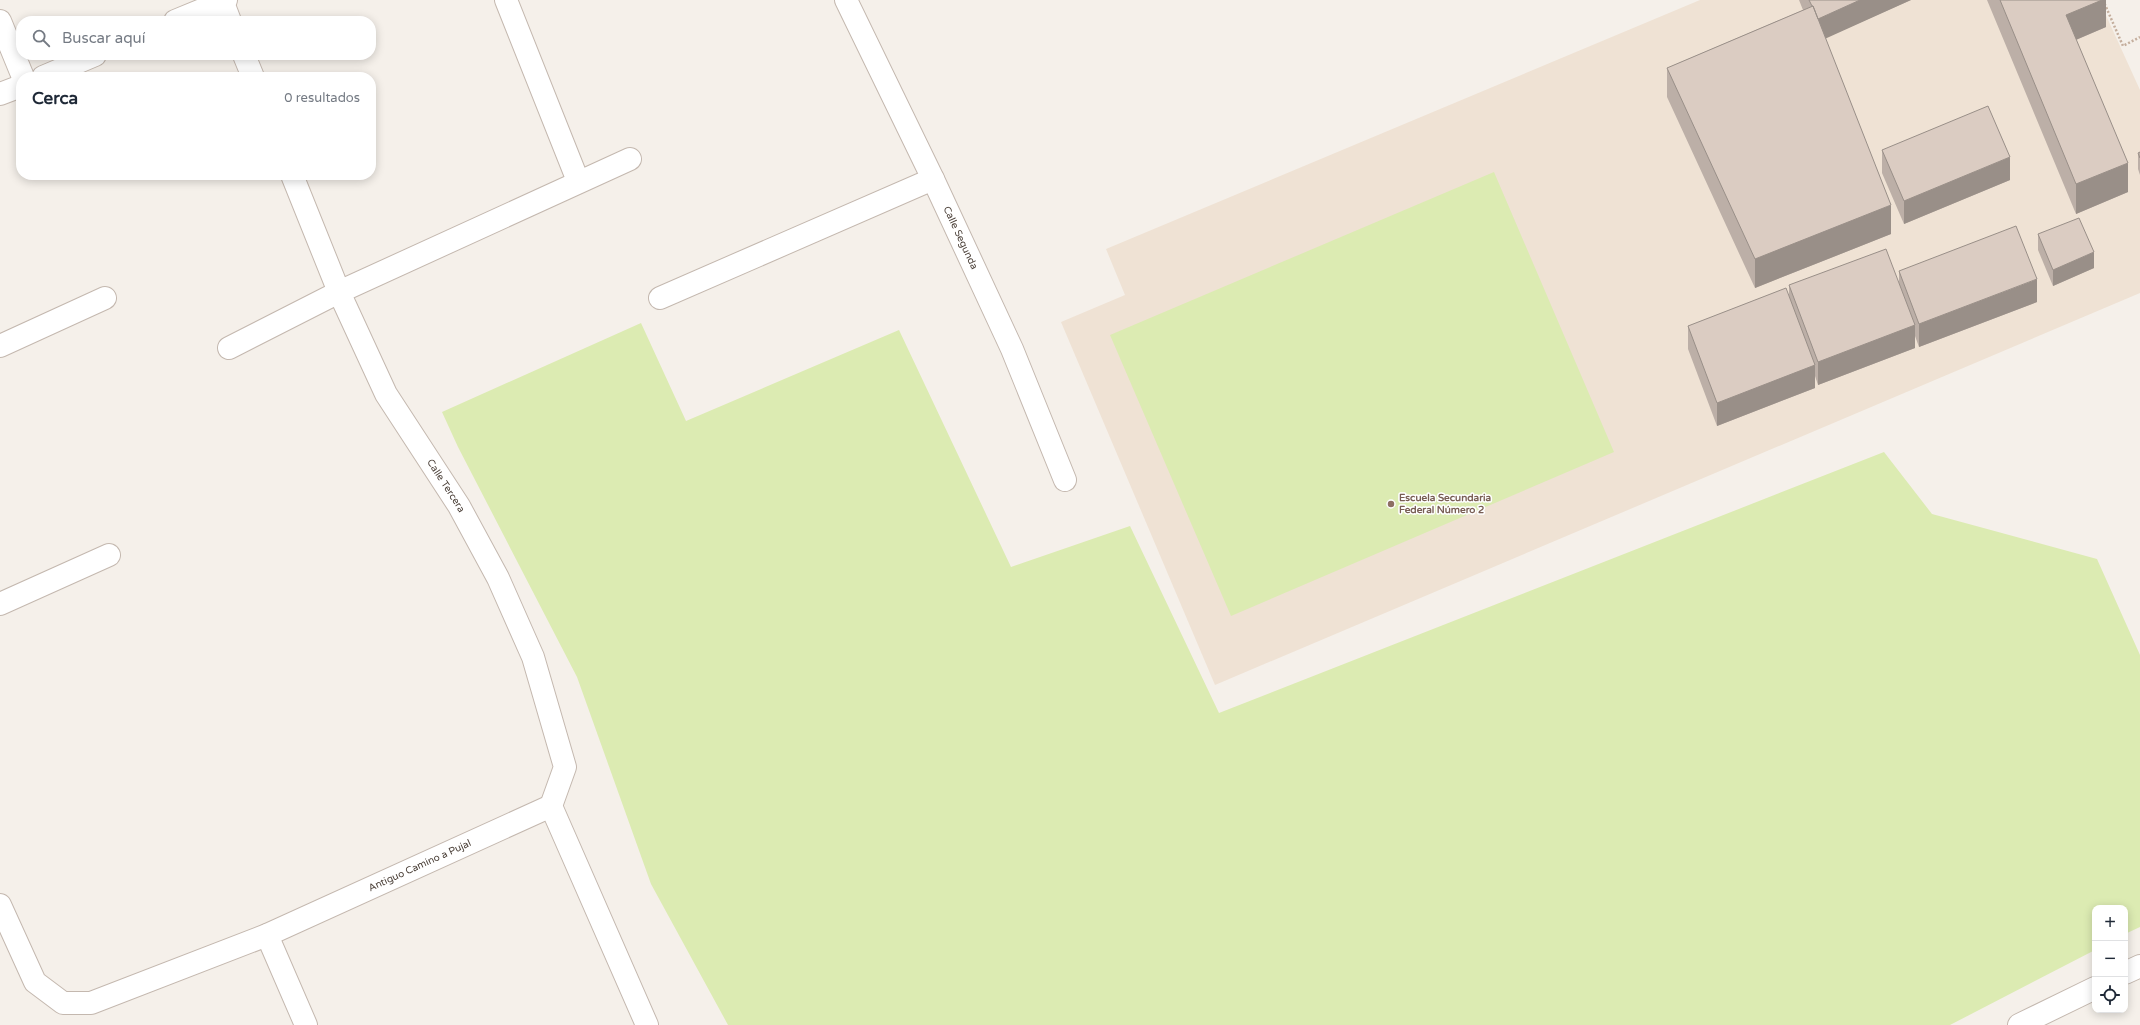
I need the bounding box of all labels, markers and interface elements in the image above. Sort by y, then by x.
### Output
search box [16,16,376,60]
icon: search [30,27,52,49]
text: Buscar aquí [62,29,145,47]
text: Cerca [32,88,78,109]
text: 0 resultados [284,90,360,106]
street label: Calle Segunda [941,204,980,271]
street label: Calle Tercera [424,457,467,515]
place label: Escuela Secundaria Federal Número 2 [1399,492,1491,516]
marker: Escuela Secundaria Federal Número 2 [1386,499,1396,509]
street label: Antiguo Camino a Pujal [366,837,473,894]
map controls [2092,905,2128,1013]
button: + [2092,905,2128,941]
button: − [2092,941,2128,977]
button: locate [2092,977,2128,1013]

